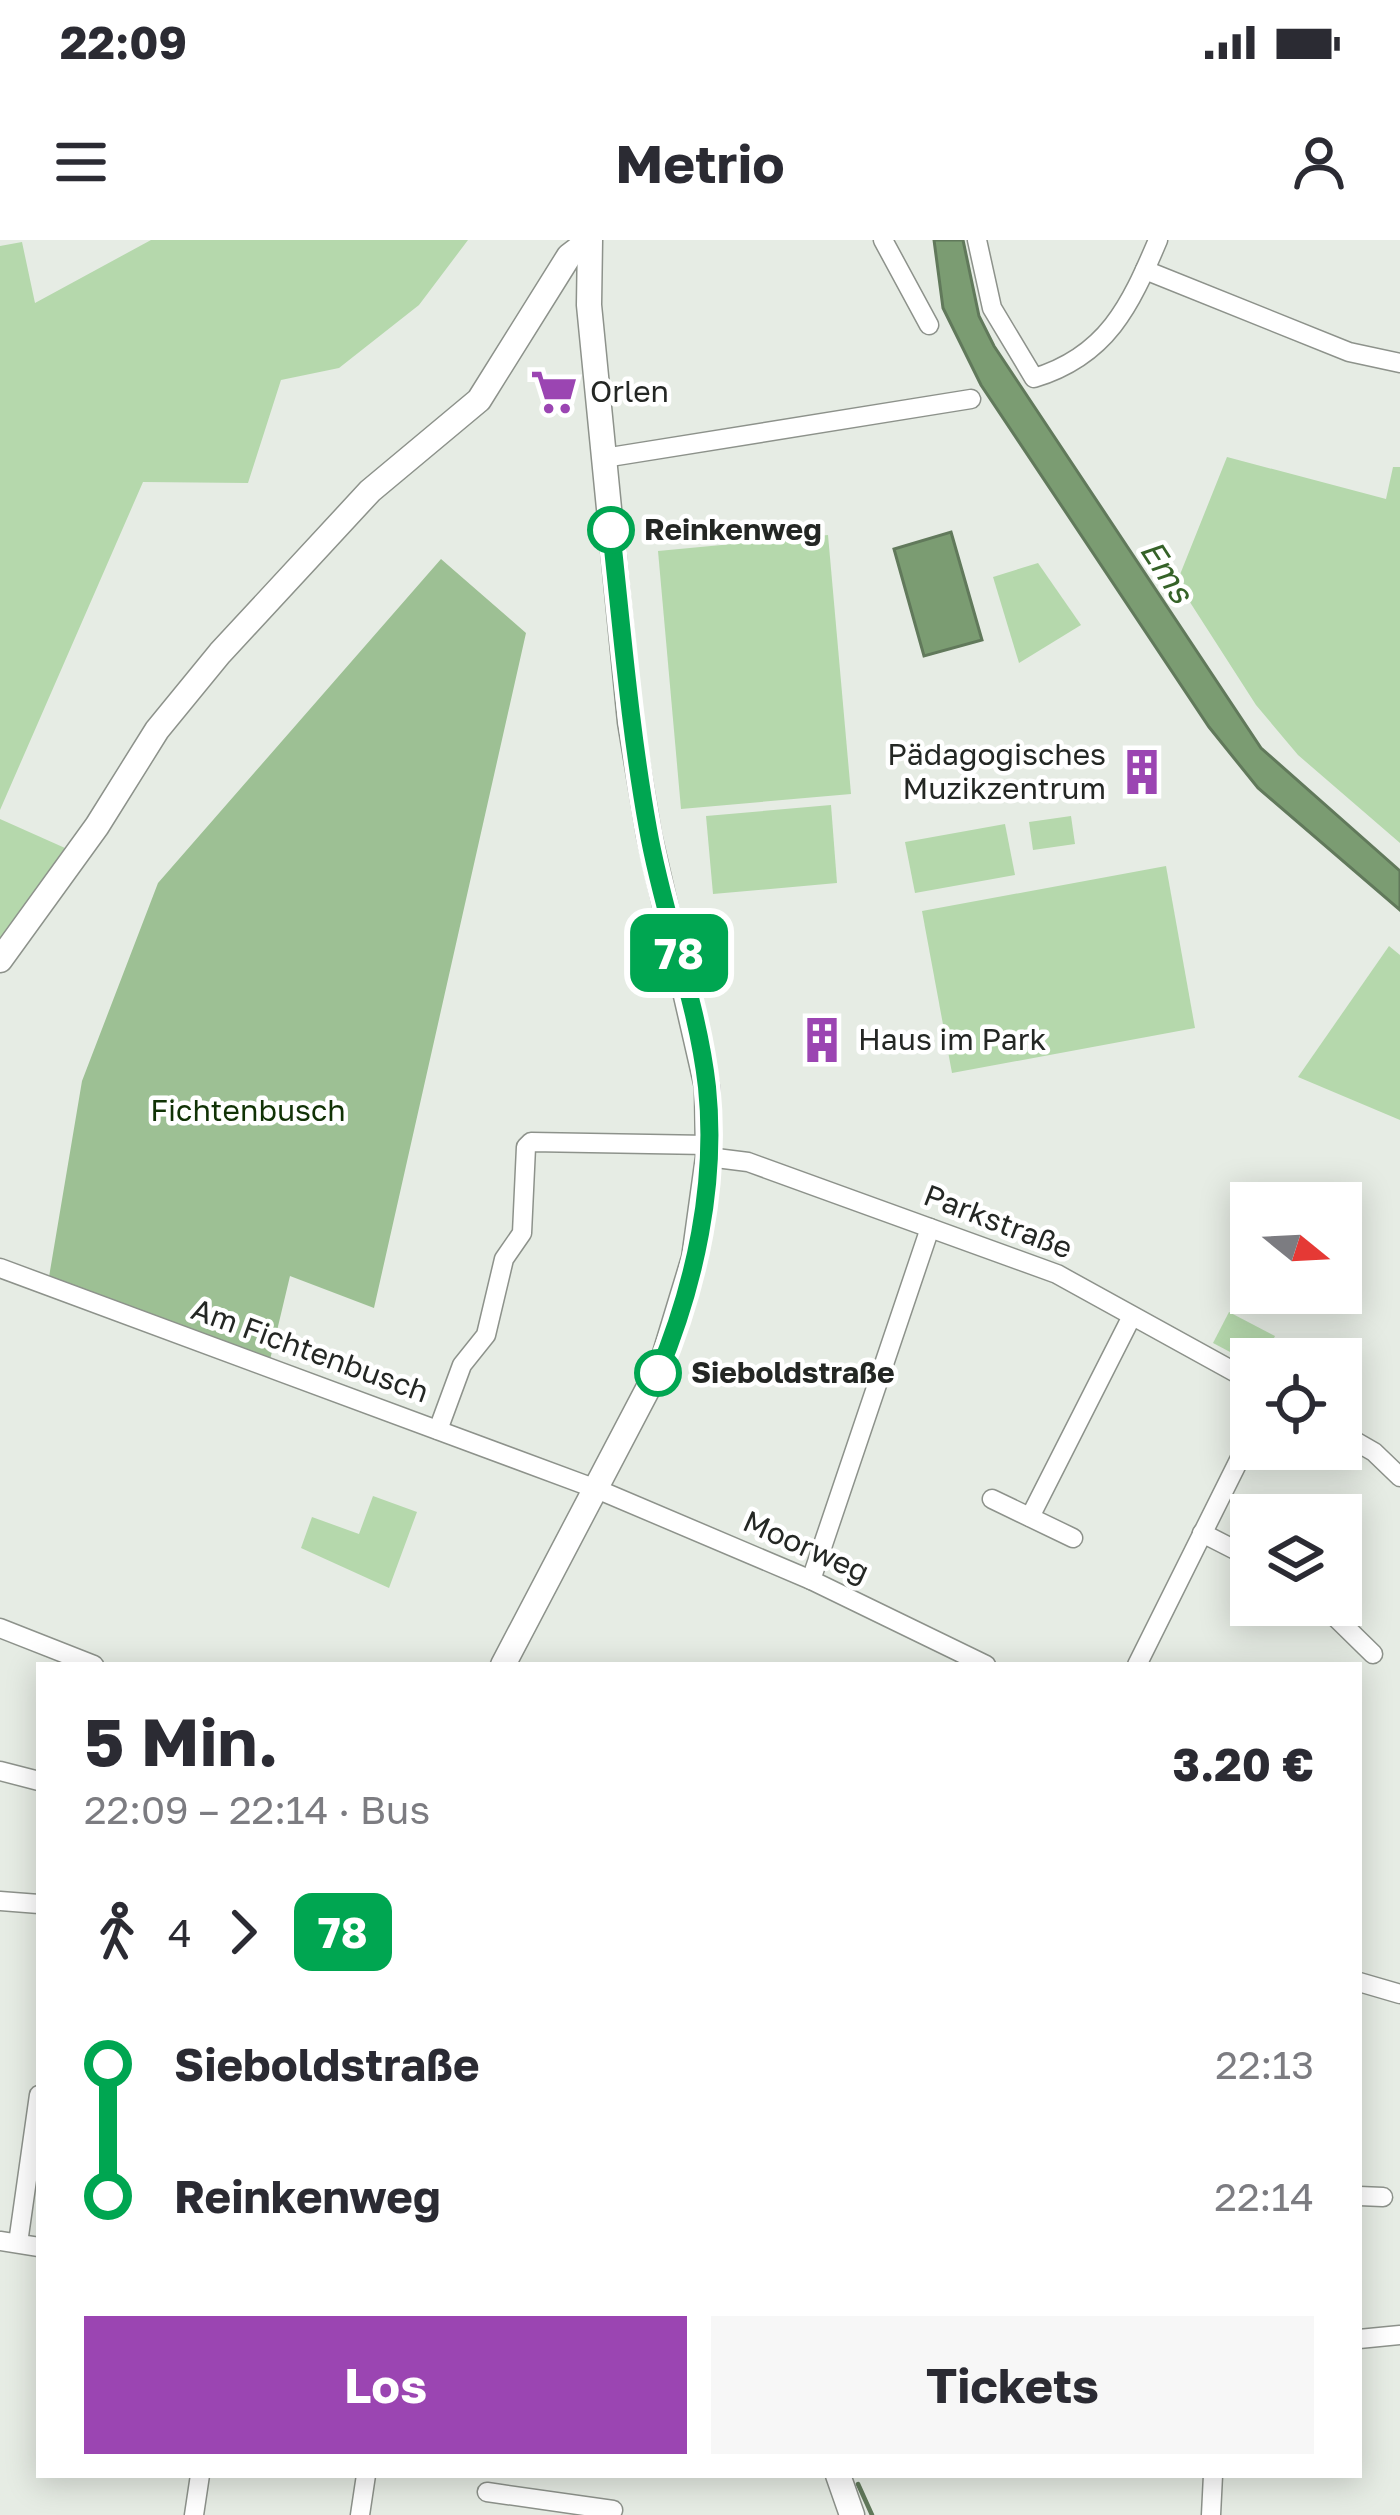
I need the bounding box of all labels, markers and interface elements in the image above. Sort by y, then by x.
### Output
text: 22:09 [60,15,187,69]
icon: menu [48,129,114,195]
icon: person [1286,129,1352,195]
text: Metrio [615,130,785,195]
supermarket icon: Orlen [529,367,579,417]
place label: Orlen [590,373,669,409]
marker: Reinkenweg [589,508,633,552]
place label: Reinkenweg [644,511,822,547]
water label: Ems [1133,532,1203,611]
place label: Pädagogisches Muzikzentrum [887,736,1106,806]
building icon: Pädagogisches Muzikzentrum [1117,747,1167,797]
line badge: 78 [625,914,733,992]
text: 78 [654,928,704,978]
building icon: Haus im Park [797,1015,847,1065]
place label: Haus im Park [858,1021,1046,1057]
park label: Fichtenbusch [150,1092,346,1128]
street label: Parkstraße [919,1176,1078,1266]
north arrow [1230,1182,1362,1314]
map controls [1230,1182,1362,1626]
street label: Am Fichtenbusch [187,1290,434,1410]
button: locate [1230,1338,1362,1470]
marker: Sieboldstraße [636,1351,680,1395]
place label: Sieboldstraße [691,1354,895,1390]
button: layers [1230,1494,1362,1626]
street label: Moorweg [738,1502,875,1590]
text: 5 Min. [84,1701,279,1781]
text: 3.20 € [1172,1737,1314,1791]
text: 22:09 – 22:14 · Bus [84,1786,430,1833]
icon: walk [84,1899,150,1965]
icon: forward [210,1899,276,1965]
text: 78 [318,1907,368,1957]
text: 4 [168,1909,192,1956]
text: Sieboldstraße [174,2037,480,2091]
text: 22:13 [1215,2041,1314,2088]
text: Reinkenweg [174,2169,441,2223]
text: 22:14 [1214,2173,1314,2220]
button: Los [84,2316,687,2454]
button: Tickets [711,2316,1314,2454]

